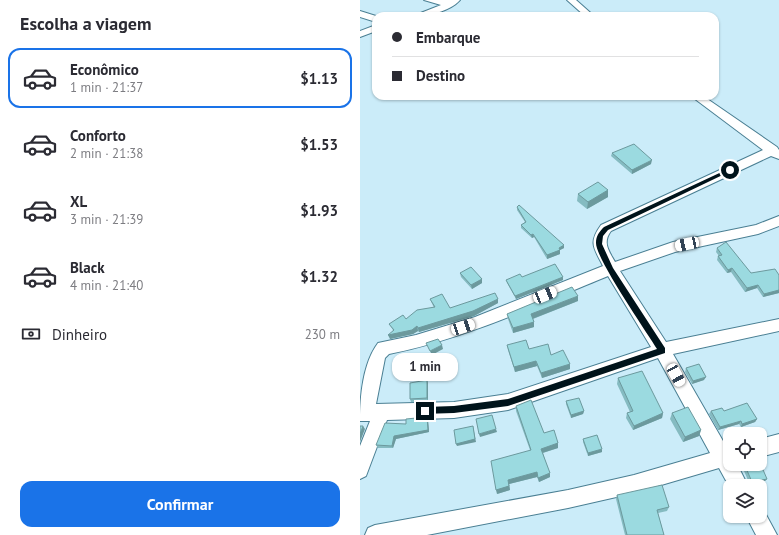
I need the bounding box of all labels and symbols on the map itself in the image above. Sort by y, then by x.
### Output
route start [721,161,739,179]
car [674,236,700,252]
car [532,285,558,305]
car [450,318,476,336]
callout: 1 min [392,353,458,381]
car [665,362,687,388]
route end [416,402,434,420]

